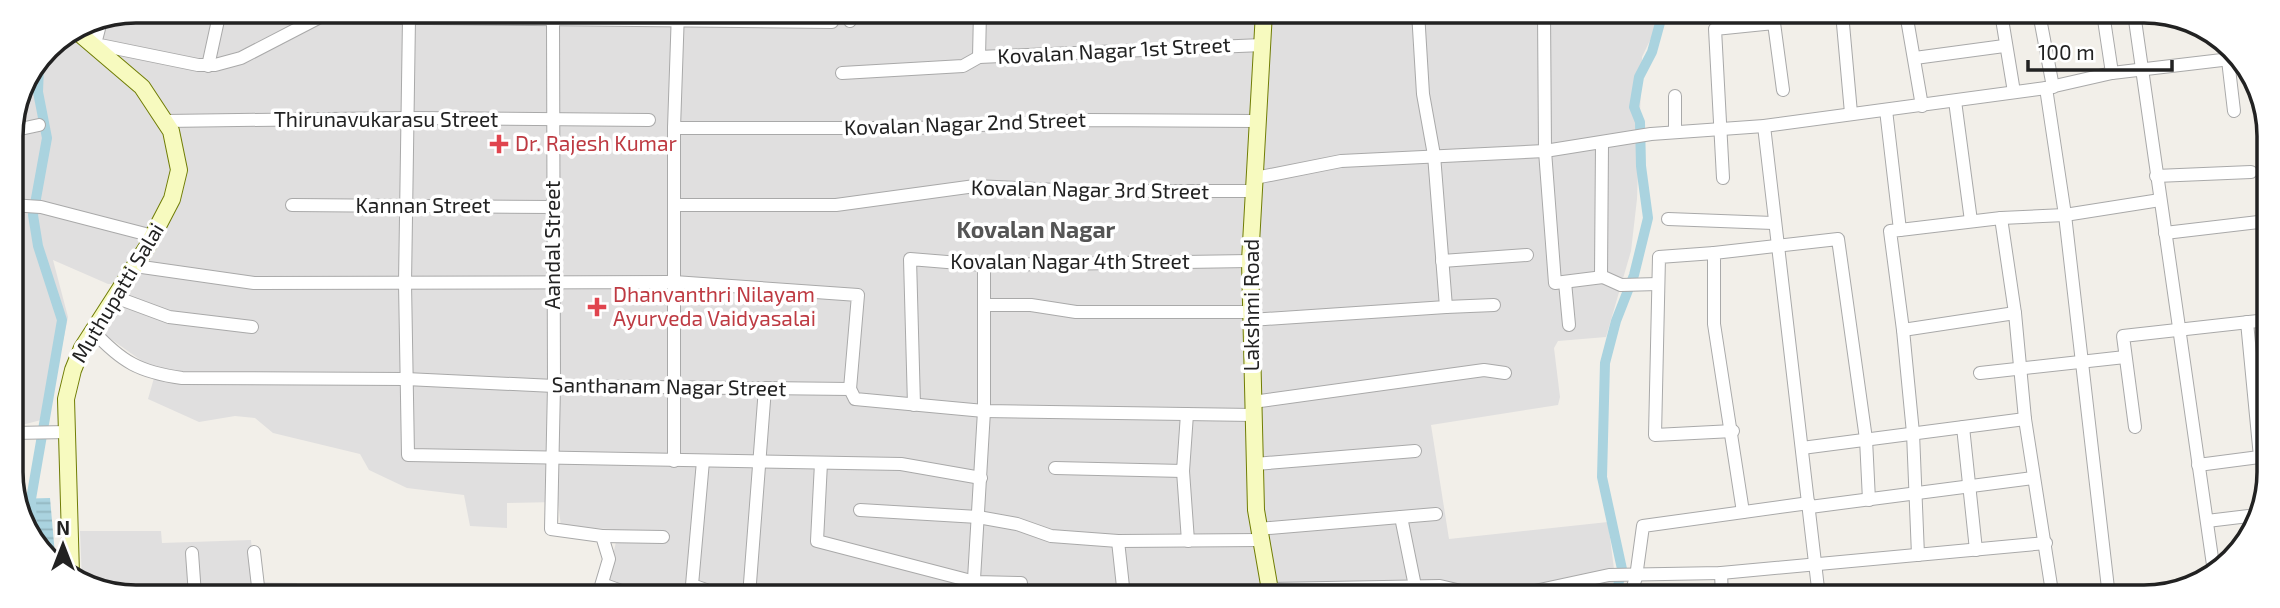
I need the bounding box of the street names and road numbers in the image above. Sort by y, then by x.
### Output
street label: Kovalan Nagar 1st Street [997,31,1231,68]
street label: Thirunavukarasu Street [274,106,498,131]
street label: Kovalan Nagar 2nd Street [843,106,1086,139]
street label: Kovalan Nagar 3rd Street [971,174,1209,203]
street label: Aandal Street [539,180,564,310]
street label: Kannan Street [355,192,491,217]
street label: Muthupatti Salai [65,218,168,367]
street label: Lakshmi Road [1238,239,1263,371]
street label: Kovalan Nagar 4th Street [950,248,1190,273]
street label: Santhanam Nagar Street [552,371,787,400]

